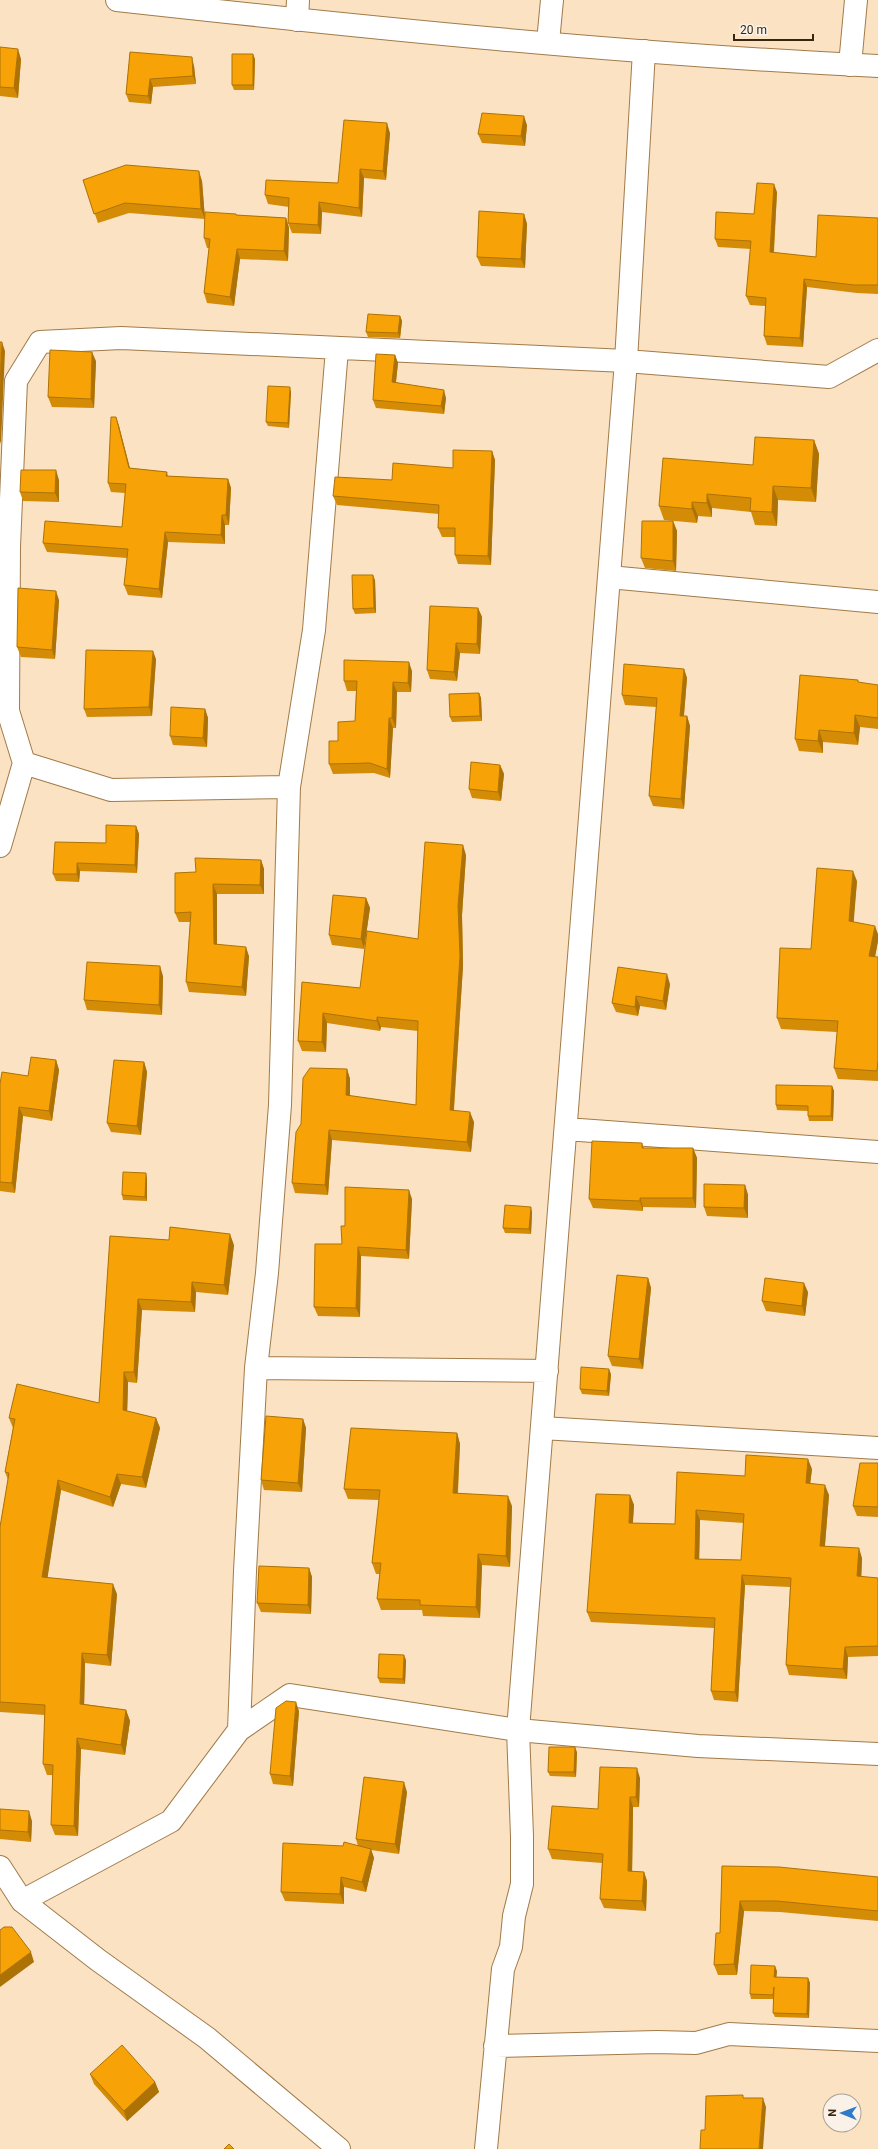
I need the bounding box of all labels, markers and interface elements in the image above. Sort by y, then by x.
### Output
scale bar [734,16,813,42]
text: 20 m [740,23,767,37]
north arrow [822,2093,862,2133]
text: N [826,2109,839,2117]

